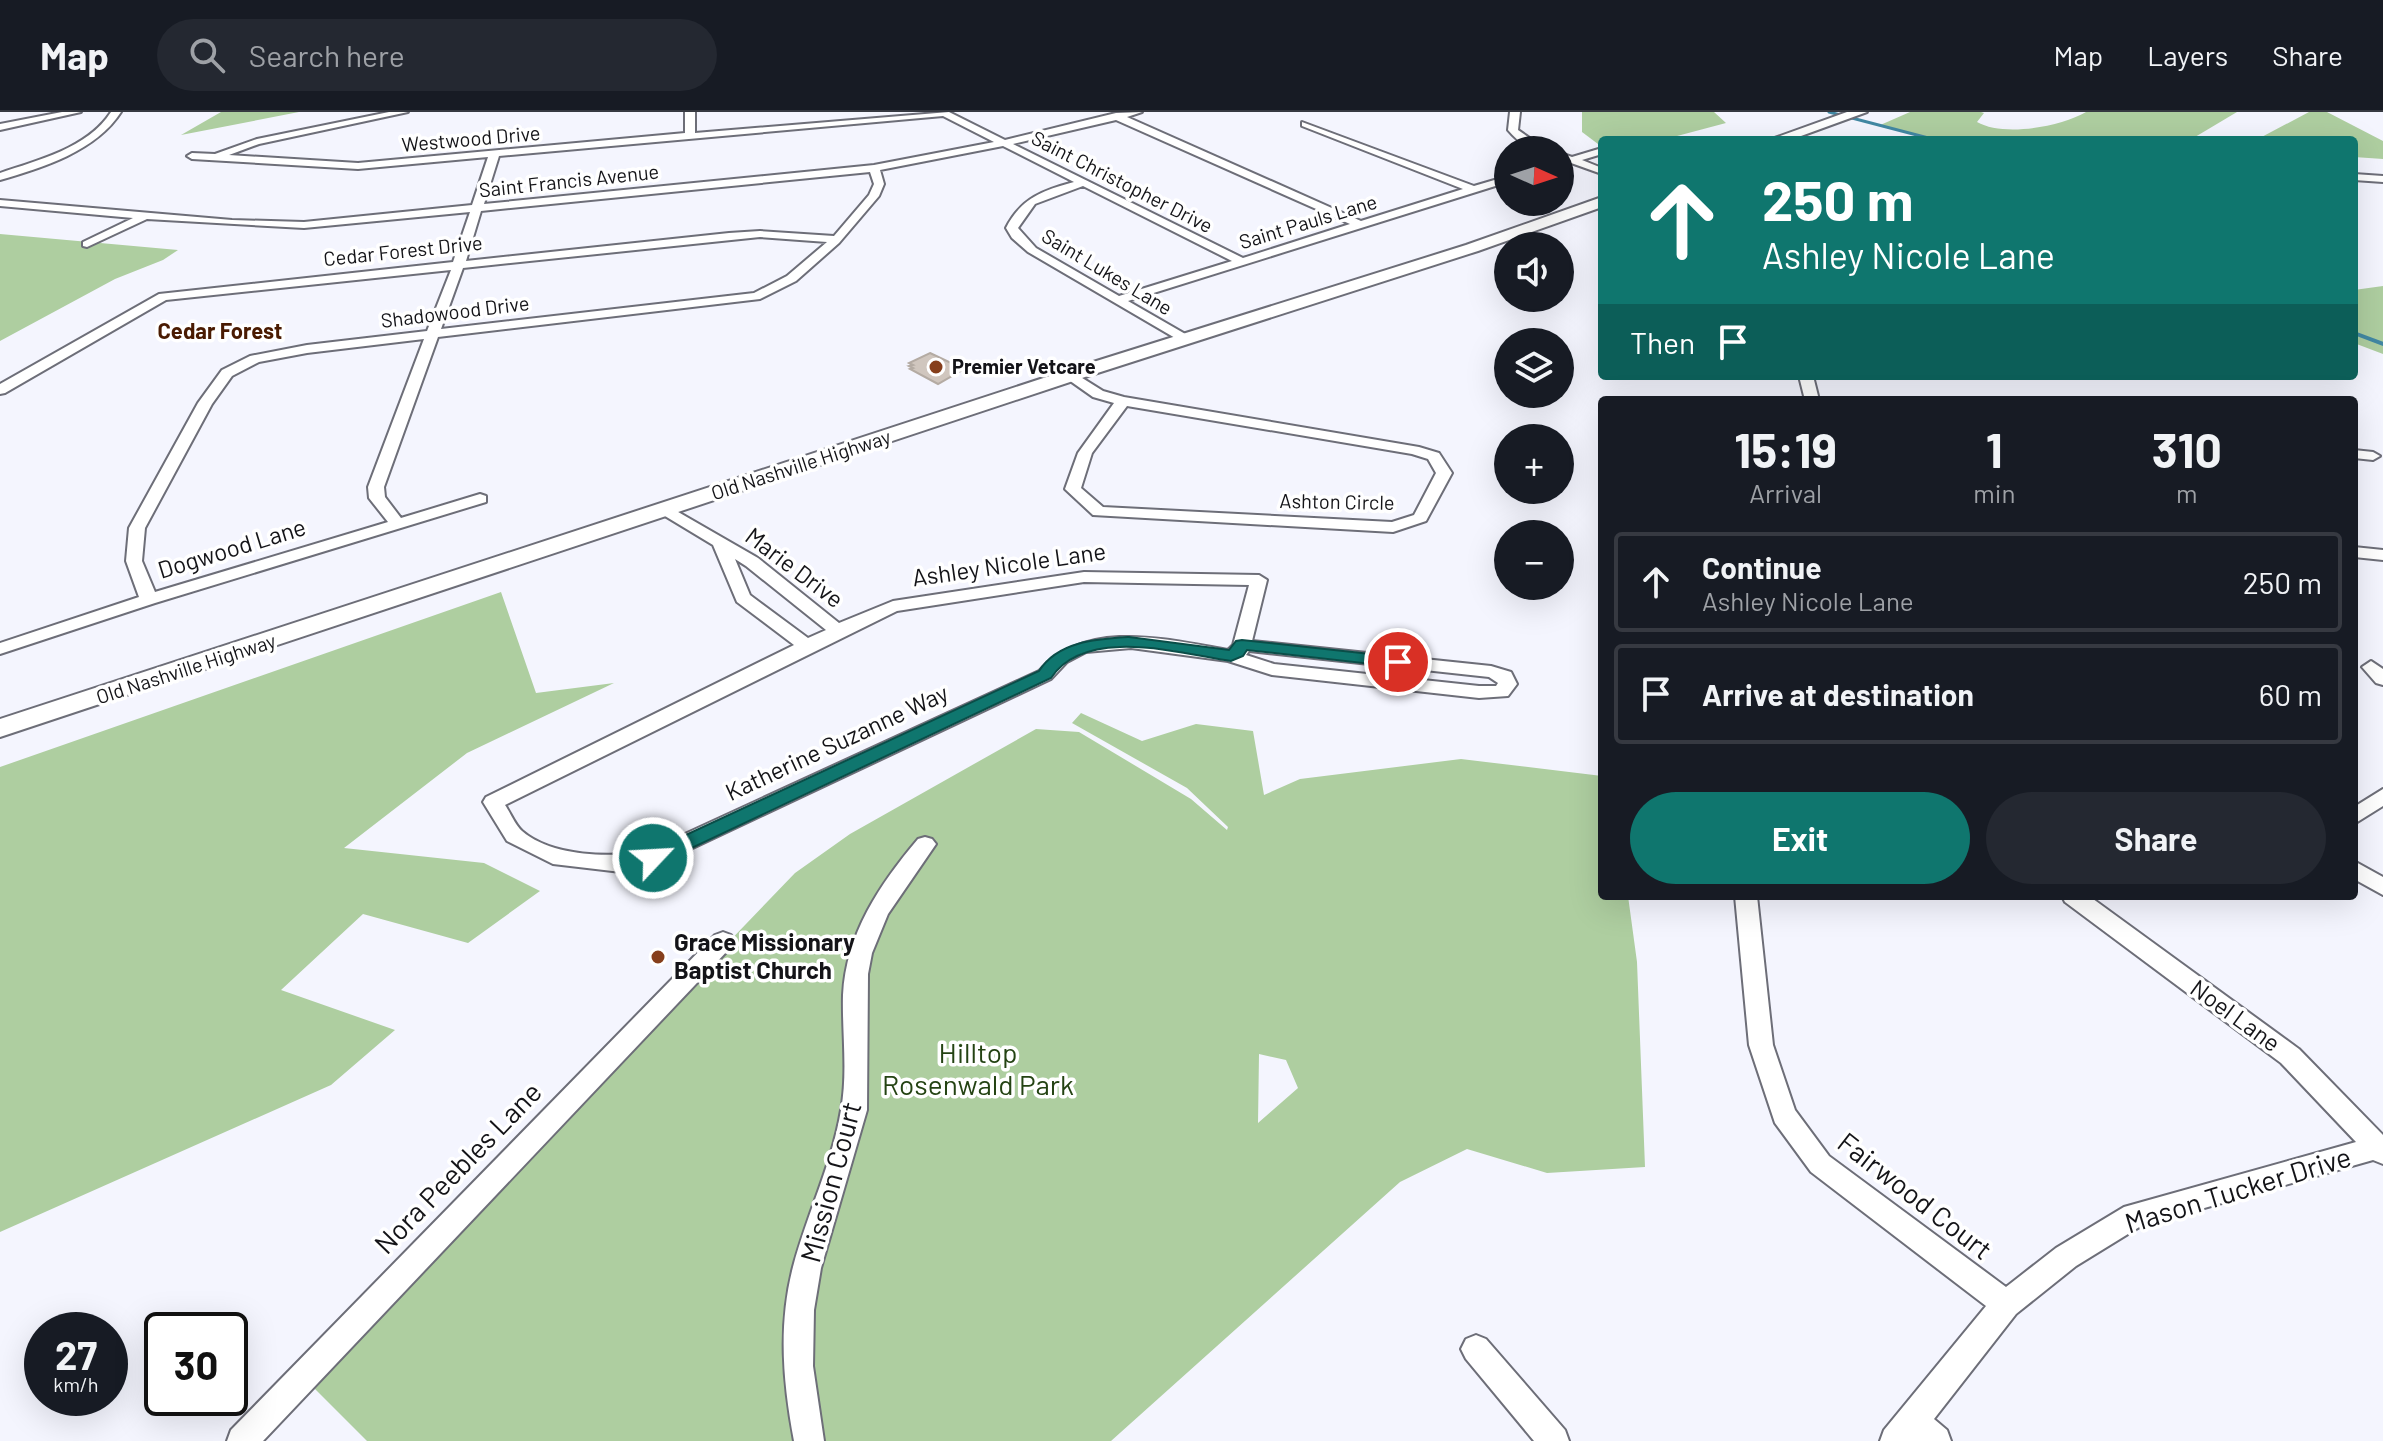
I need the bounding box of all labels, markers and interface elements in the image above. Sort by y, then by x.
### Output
search box [157,19,717,91]
text: Map [40,32,109,78]
icon: search [185,33,229,77]
text: Search here [249,37,405,73]
text: Map [2053,38,2103,72]
text: Layers [2147,38,2228,72]
text: Share [2272,38,2343,72]
street label: Westwood Drive [400,120,541,156]
street label: Saint Christopher Drive [1028,125,1217,237]
north arrow [1494,136,1574,216]
map controls [1494,136,1574,600]
street label: Saint Francis Avenue [478,159,660,201]
text: 250 m [1762,165,1913,232]
icon: ahead [1630,168,1734,272]
street label: Saint Pauls Lane [1236,189,1380,253]
street label: Saint Lukes Lane [1038,223,1177,319]
street label: Cedar Forest Drive [322,230,484,270]
button: sound [1494,232,1574,312]
text: Ashley Nicole Lane [1762,233,2055,276]
street label: Shadowood Drive [379,290,531,332]
district label: Cedar Forest [158,317,282,343]
icon: arrive [1711,320,1755,364]
text: Then [1630,324,1695,360]
button: layers [1494,328,1574,408]
place label: Premier Vetcare [952,354,1096,378]
marker: Premier Vetcare [927,358,945,376]
text: 15:19 [1734,420,1837,478]
text: 1 [1986,420,2003,478]
text: 310 [2152,420,2222,478]
street label: Old Nashville Highway [708,424,894,504]
button: + [1494,424,1574,504]
text: Arrival [1749,477,1822,508]
text: min [1973,477,2015,508]
text: m [2176,477,2197,508]
street label: Ashton Circle [1279,488,1395,514]
street label: Dogwood Lane [154,511,309,584]
button: − [1494,520,1574,600]
street label: Marie Drive [740,521,850,613]
street label: Ashley Nicole Lane [910,536,1108,591]
text: Continue [1702,549,1822,585]
icon: ahead [1634,560,1678,604]
text: 250 m [2243,564,2322,600]
text: Ashley Nicole Lane [1702,585,1914,616]
street label: Old Nashville Highway [93,628,279,708]
pin [1364,628,1432,696]
icon: arrive [1376,640,1420,684]
icon: arrive [1634,672,1678,716]
text: Arrive at destination [1702,676,1974,712]
text: 60 m [2259,676,2322,712]
street label: Katherine Suzanne Way [720,677,952,806]
button: Exit [1630,792,1970,884]
button: Share [1986,792,2326,884]
position arrow [611,816,695,900]
place label: Grace Missionary Baptist Church [674,927,855,984]
marker: Grace Missionary Baptist Church [649,948,667,966]
street label: Noel Lane [2185,973,2286,1057]
park label: Hilltop Rosenwald Park [882,1035,1074,1101]
street label: Nora Peebles Lane [367,1074,548,1260]
street label: Mission Court [792,1098,868,1266]
street label: Fairwood Court [1832,1124,2000,1266]
street label: Mason Tucker Drive [2121,1138,2355,1240]
speed limit sign: 30 [144,1312,248,1416]
text: 27 [55,1330,97,1378]
text: km/h [53,1372,99,1396]

